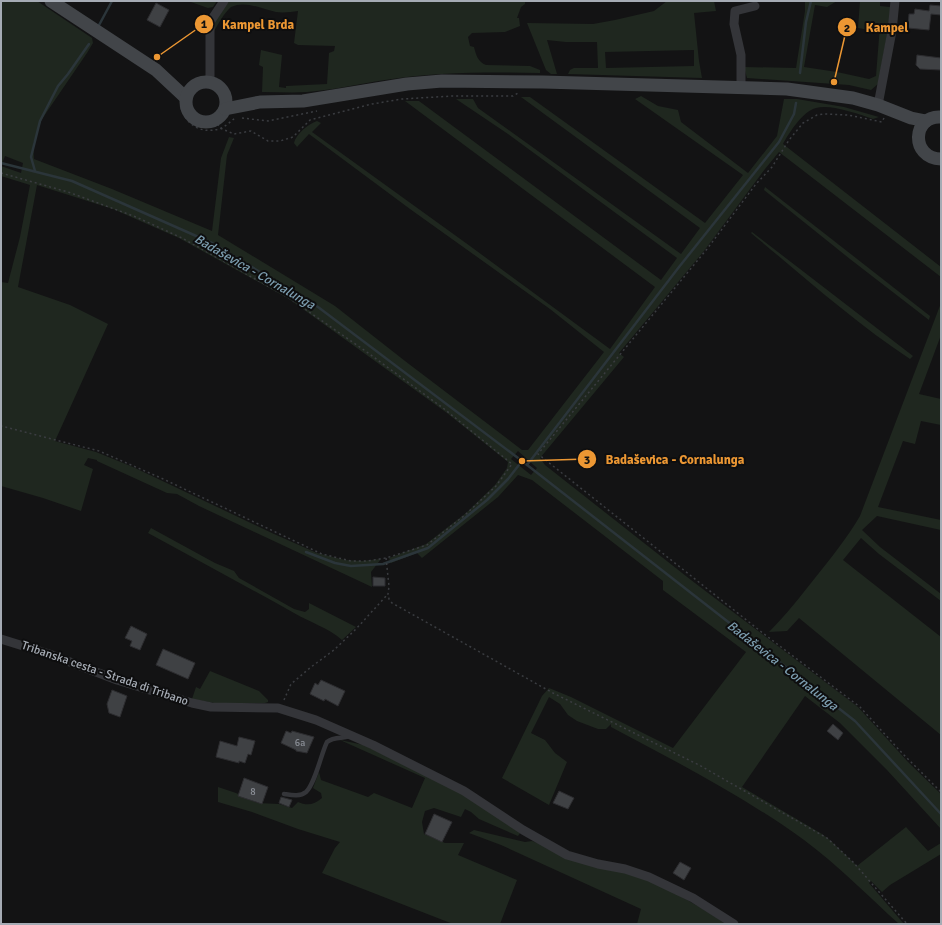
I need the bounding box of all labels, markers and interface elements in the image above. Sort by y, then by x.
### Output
callout: Kampel Brda [194,12,302,37]
callout: Kampel [837,15,916,40]
text: 1 [201,17,208,32]
text: Kampel Brda [222,17,294,33]
text: Kampel [866,20,908,36]
text: 2 [844,21,850,36]
water label: Badaševica - Cornalunga [191,231,318,313]
callout: Badaševica - Cornalunga [577,447,752,472]
text: Badaševica - Cornalunga [605,452,745,468]
text: 3 [584,453,590,468]
water label: Badaševica - Cornalunga [724,617,841,714]
street label: Tribanska cesta - Strada di Tribano [19,638,190,709]
house number: 6a [295,737,305,749]
house number: 8 [250,786,256,798]

